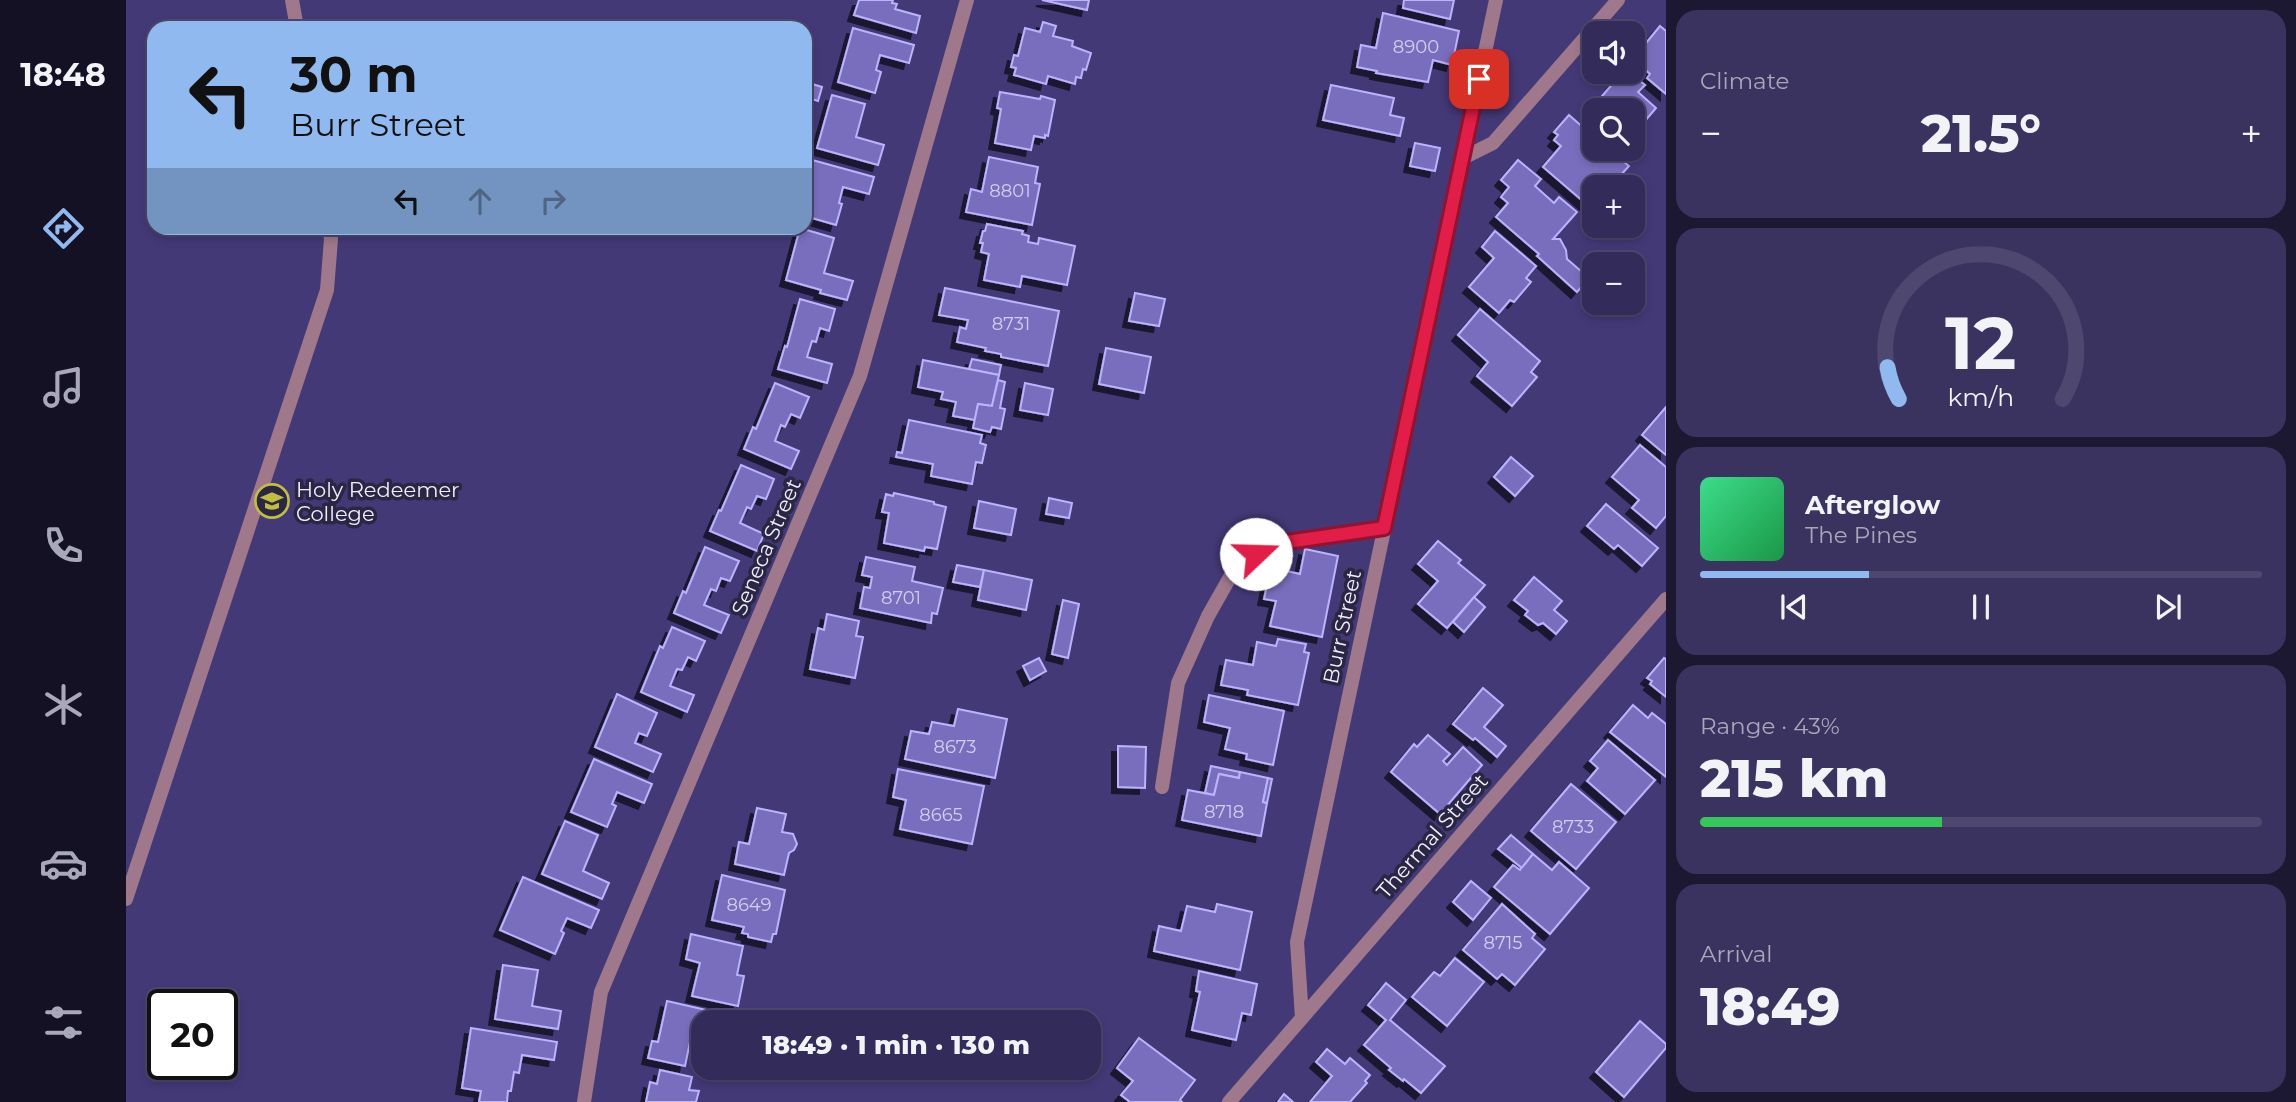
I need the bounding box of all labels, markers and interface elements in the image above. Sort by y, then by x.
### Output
map controls [1582,21,1645,315]
button: sound [1582,21,1645,84]
house number: 8900 [1393,36,1439,58]
text: 30 m [290,45,418,104]
icon: left [175,49,266,140]
pin [1449,49,1509,109]
text: 18:48 [20,55,106,94]
icon: arrive [1460,60,1498,98]
text: Climate [1700,67,1789,95]
button: search [1582,98,1645,161]
text: 21.5° [1921,102,2041,165]
text: Burr Street [290,105,466,144]
text: − [1700,110,1722,157]
text: + [2240,110,2262,157]
button: + [1582,175,1645,238]
house number: 8801 [989,180,1031,202]
icon: left [388,182,426,220]
icon: ahead [461,182,499,220]
icon: right [534,182,572,220]
icon: directions [39,204,88,253]
button: − [1582,252,1645,315]
text: 12 [1945,299,2017,387]
house number: 8731 [992,313,1030,335]
icon: music [39,363,88,412]
text: km/h [1948,381,2014,411]
street label: Seneca Street [726,475,806,619]
place label: Holy Redeemer College [296,477,460,526]
school or university icon: Holy Redeemer College [253,482,291,520]
text: Afterglow [1805,489,1940,521]
position arrow [1219,517,1293,591]
icon: phone [39,521,88,570]
text: The Pines [1805,521,1917,549]
street label: Burr Street [1318,568,1366,686]
house number: 8701 [881,587,921,609]
icon: previous [1775,588,1813,626]
icon: pause [1962,588,2000,626]
icon: next [2149,588,2187,626]
icon: climate [39,680,88,729]
text: Range · 43% [1700,712,1840,740]
house number: 8673 [934,736,976,758]
text: 215 km [1700,747,1888,810]
street label: Thermal Street [1371,769,1493,903]
house number: 8718 [1204,801,1244,823]
house number: 8665 [919,804,963,826]
house number: 8733 [1552,816,1594,838]
icon: car [39,839,88,888]
house number: 8649 [726,894,772,916]
house number: 8715 [1484,932,1522,954]
text: Arrival [1700,940,1773,968]
text: 18:49 [1700,975,1841,1038]
speed limit sign: 20 [147,989,238,1080]
icon: filters [39,998,88,1047]
text: 18:49 · 1 min · 130 m [762,1029,1030,1061]

